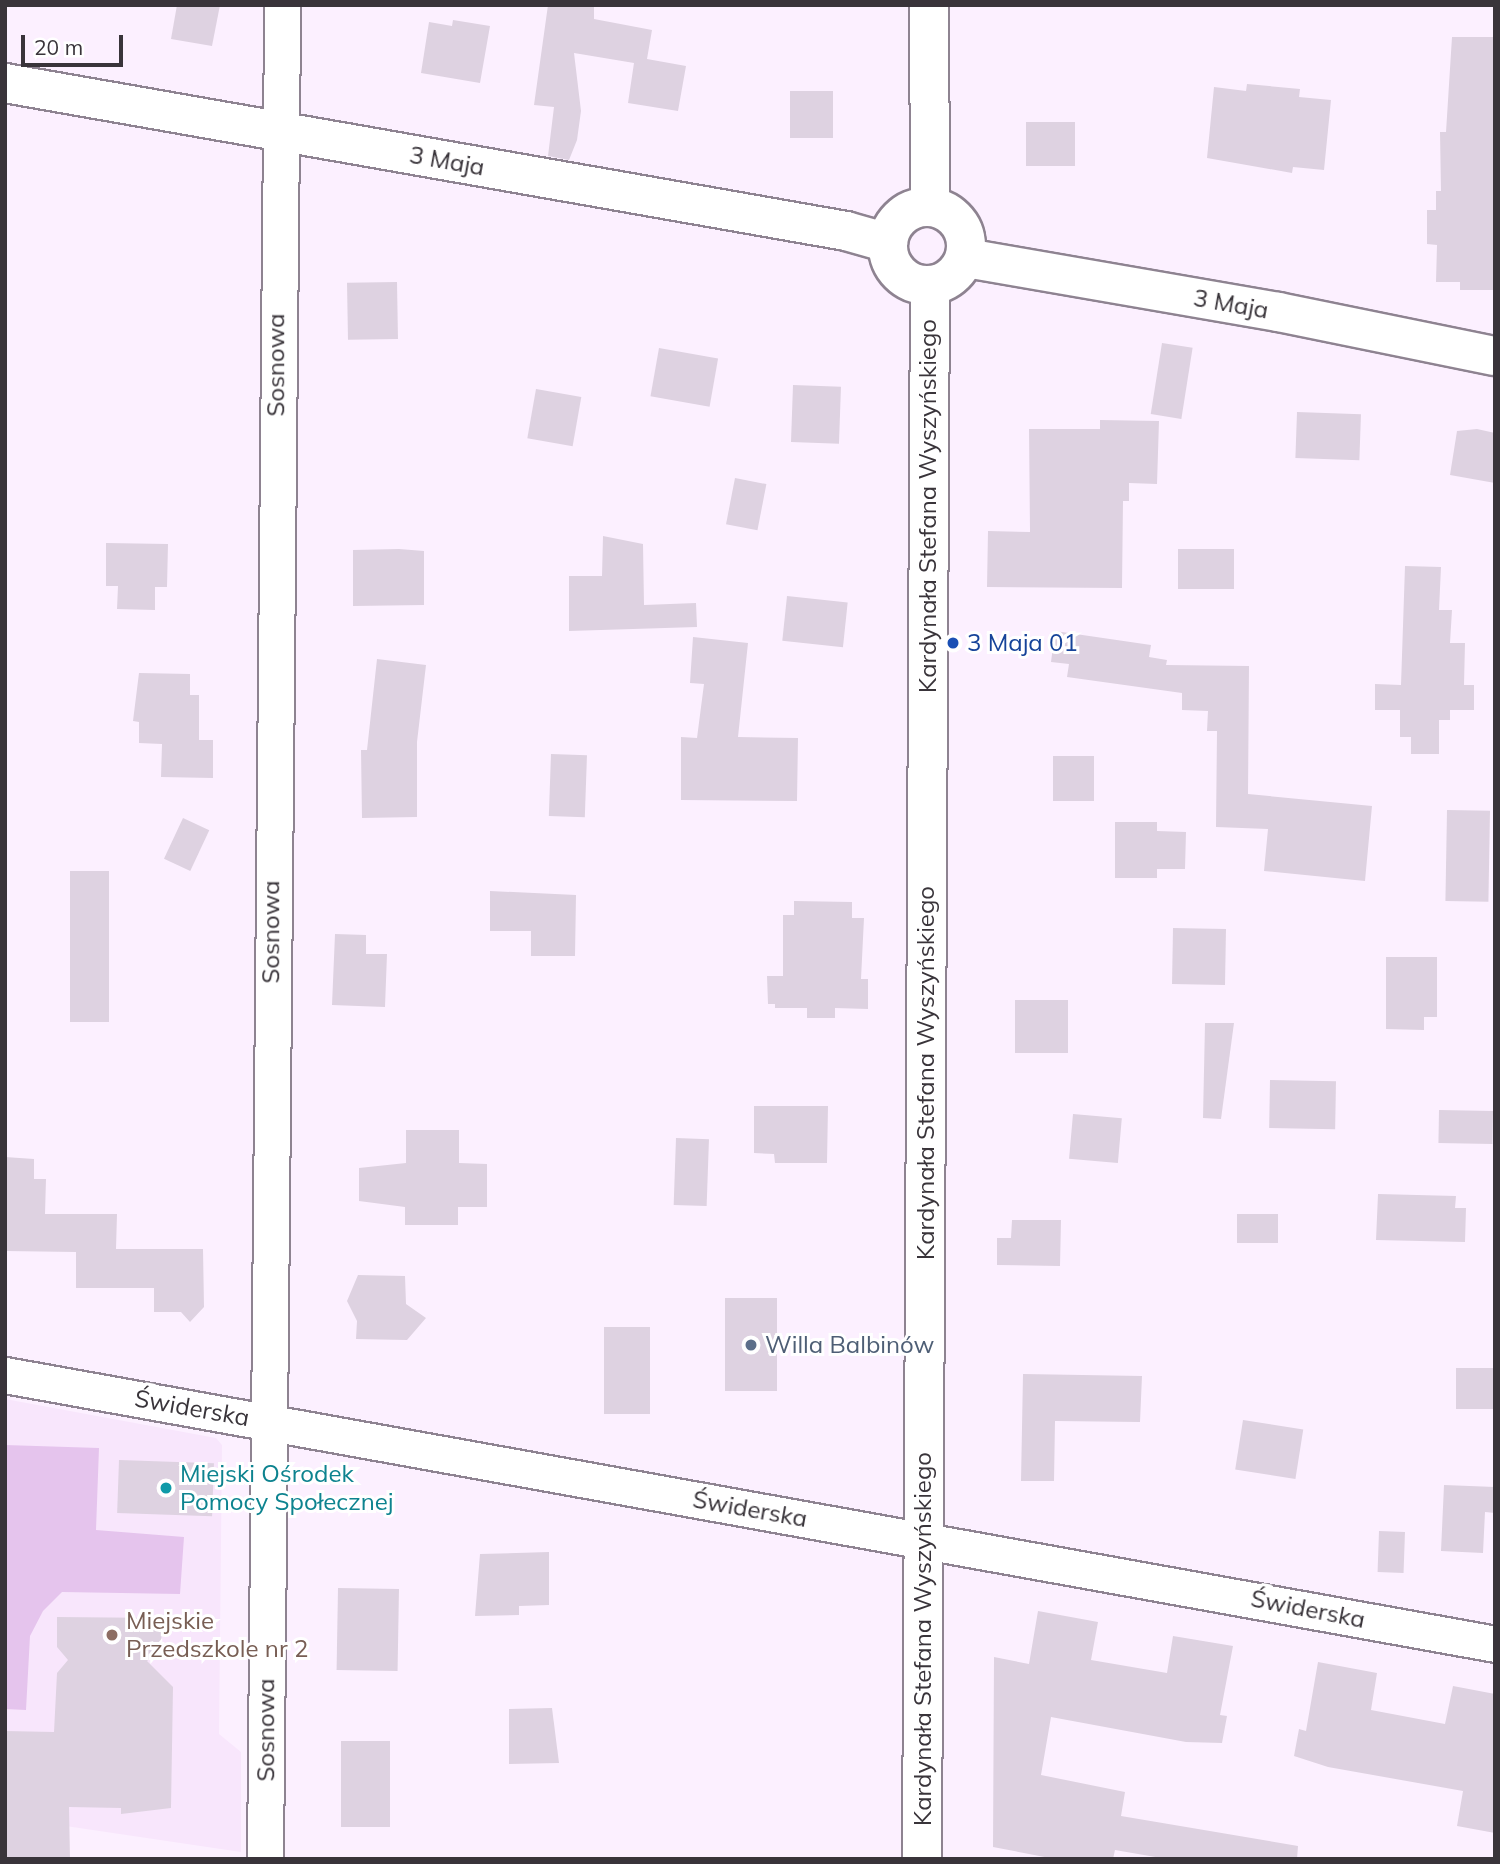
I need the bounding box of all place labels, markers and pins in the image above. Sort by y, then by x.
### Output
place label: 3 Maja 01 [967,629,1078,657]
marker: 3 Maja 01 [945,635,961,651]
place label: Willa Balbinów [765,1331,934,1359]
marker: Willa Balbinów [743,1337,759,1353]
place label: Miejski Ośrodek Pomocy Społecznej [180,1460,394,1516]
marker: Miejski Ośrodek Pomocy Społecznej [158,1480,174,1496]
place label: Miejskie Przedszkole nr 2 [126,1607,308,1663]
marker: Miejskie Przedszkole nr 2 [104,1627,120,1643]

